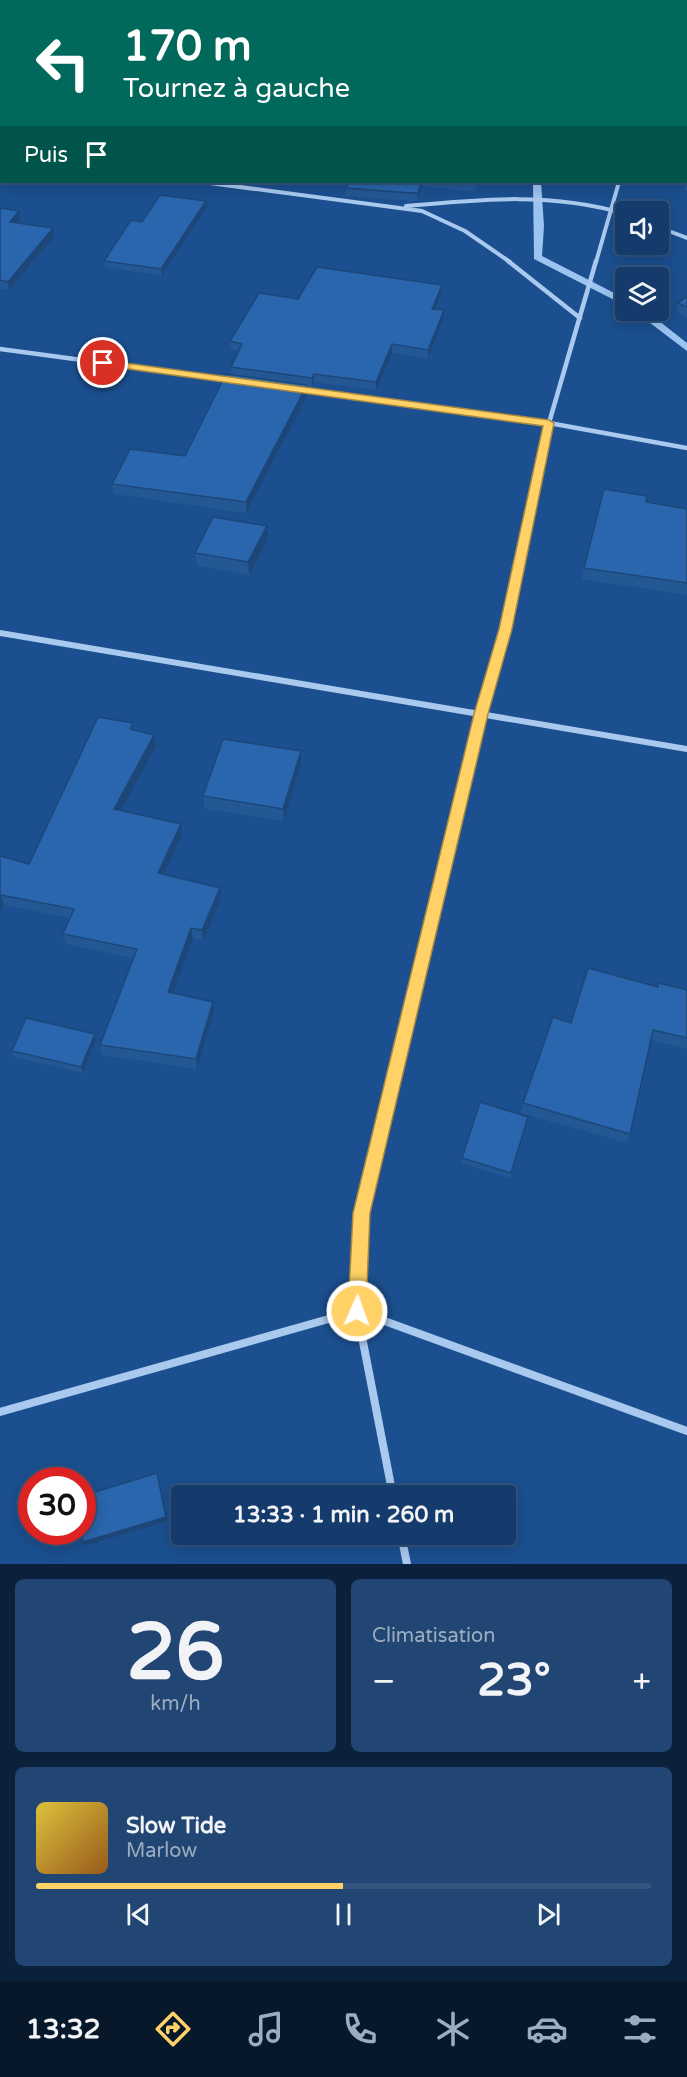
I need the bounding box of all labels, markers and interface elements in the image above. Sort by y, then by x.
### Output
text: 170 m [123,21,252,72]
icon: left [24,24,102,102]
text: Tournez à gauche [123,72,350,105]
icon: arrive [80,138,113,171]
text: Puis [24,142,68,168]
map controls [615,201,669,321]
button: sound [615,201,669,255]
button: layers [615,267,669,321]
pin [77,337,128,388]
icon: arrive [86,346,119,379]
position arrow [325,1279,389,1343]
speed limit sign: 30 [18,1467,96,1545]
text: 13:33 · 1 min · 260 m [233,1502,454,1528]
text: 26 [127,1606,224,1700]
text: Climatisation [372,1624,495,1648]
text: 23° [477,1654,551,1708]
text: − [372,1662,396,1701]
text: + [632,1662,651,1701]
text: km/h [150,1692,201,1716]
text: Slow Tide [126,1813,226,1839]
text: Marlow [126,1839,197,1863]
icon: previous [122,1898,155,1931]
icon: pause [327,1898,360,1931]
icon: next [532,1898,565,1931]
icon: directions [152,2008,194,2050]
icon: music [245,2008,287,2050]
icon: phone [339,2008,381,2050]
icon: climate [432,2008,474,2050]
icon: car [526,2008,568,2050]
icon: filters [619,2008,661,2050]
text: 13:32 [26,2013,101,2046]

